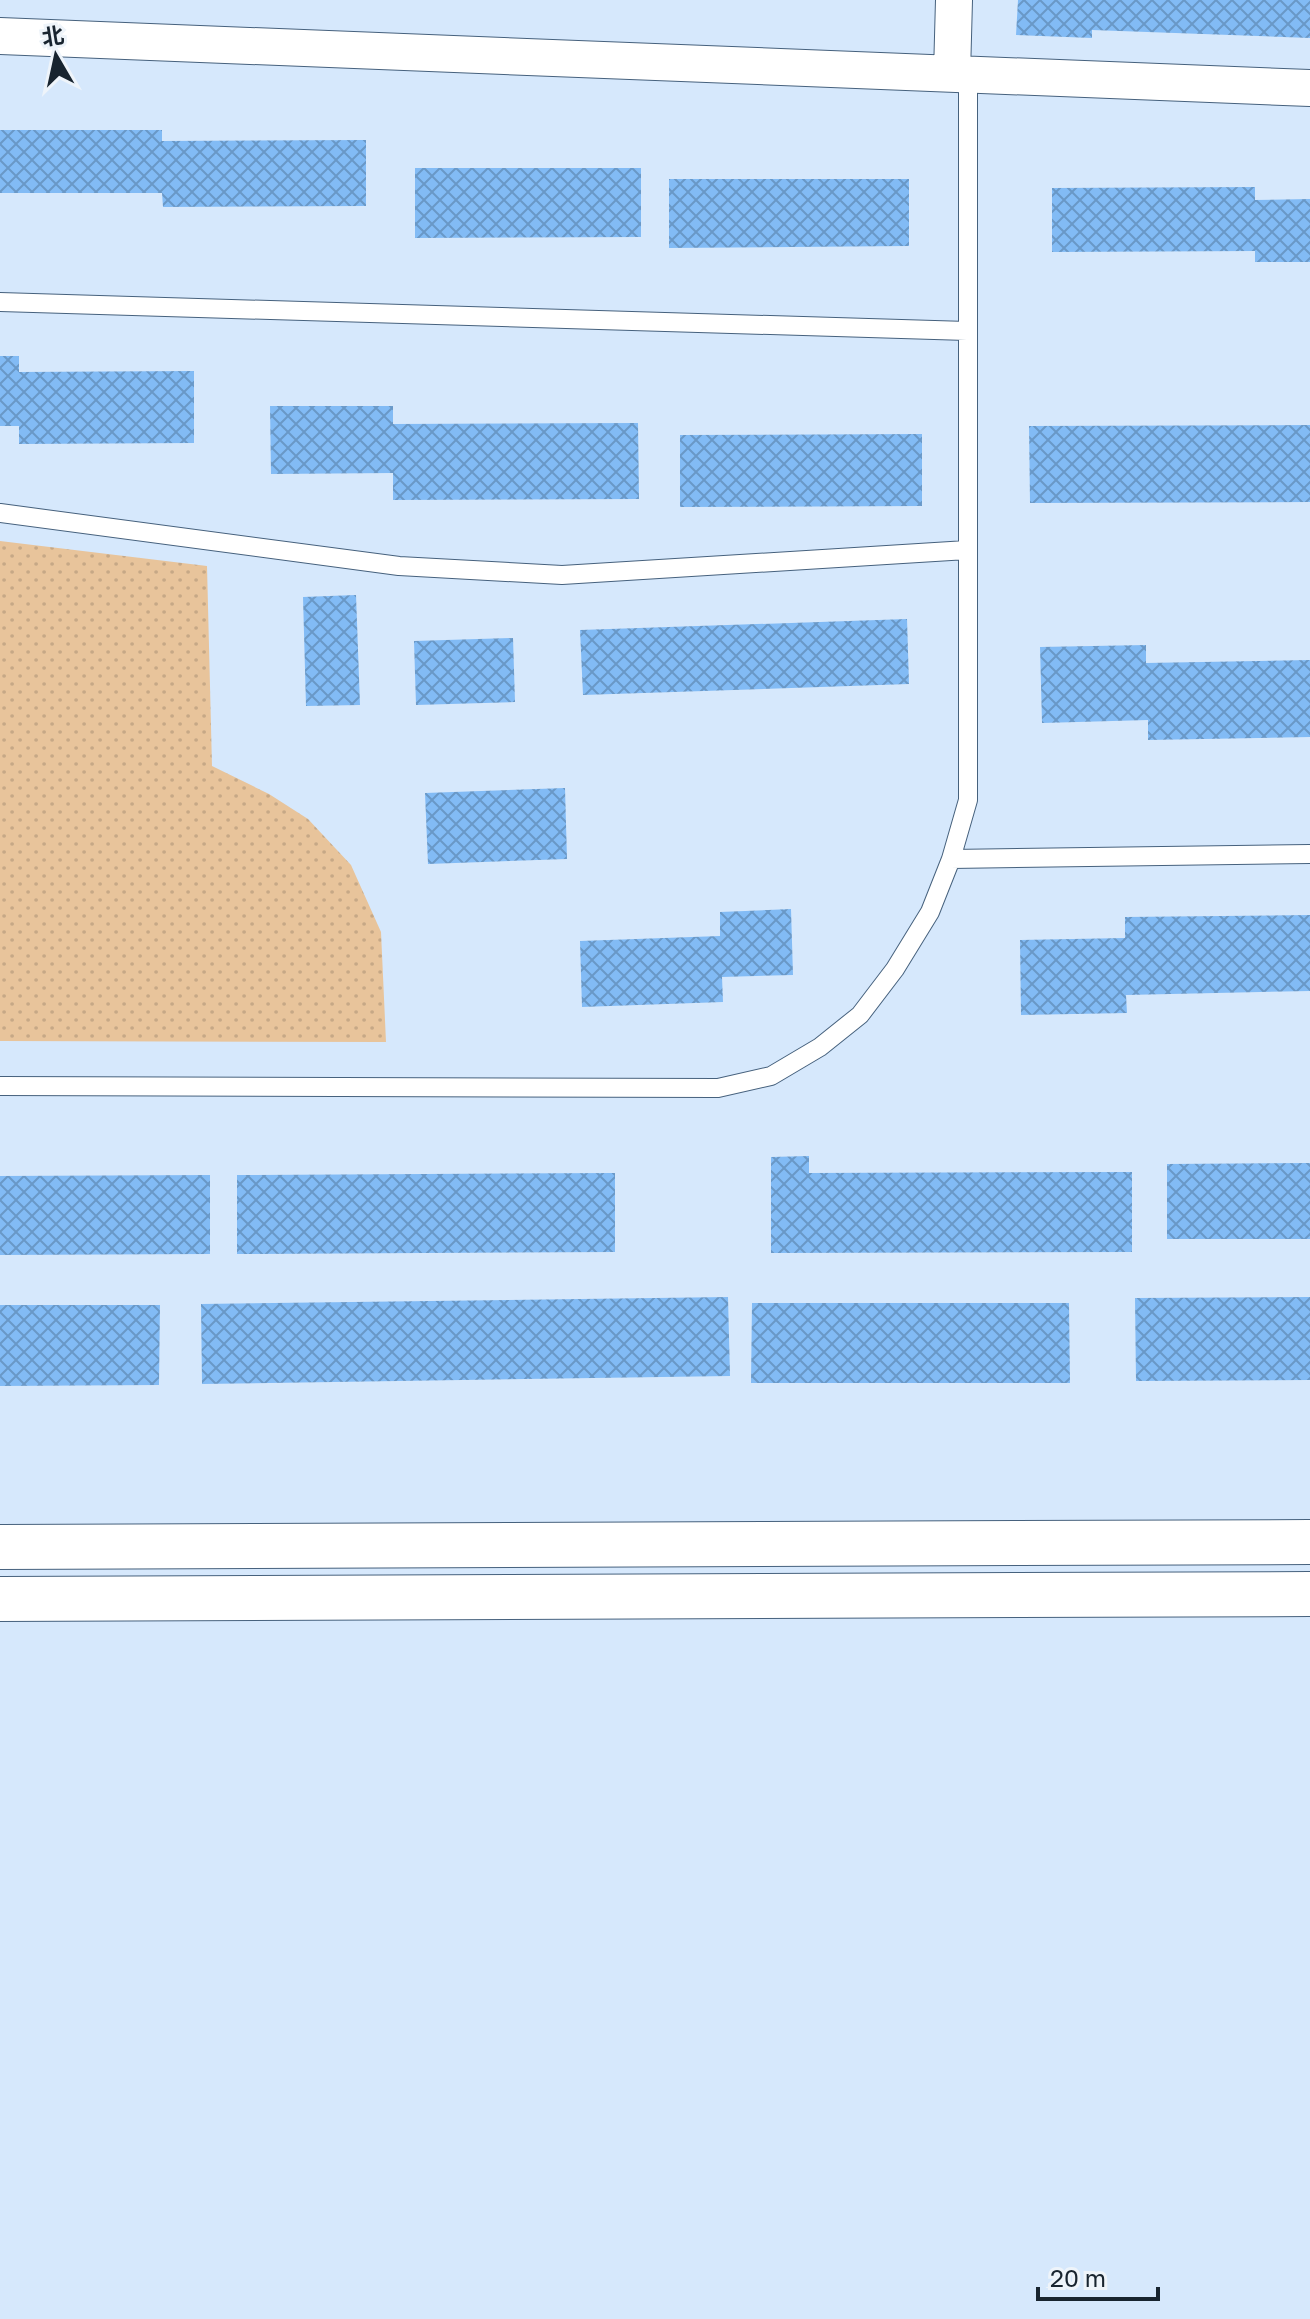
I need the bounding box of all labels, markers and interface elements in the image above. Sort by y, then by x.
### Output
north arrow [16,16,96,96]
text: 北 [40,21,66,51]
scale bar [1038,2251,1158,2301]
text: 20 m [1050,2263,1106,2292]

